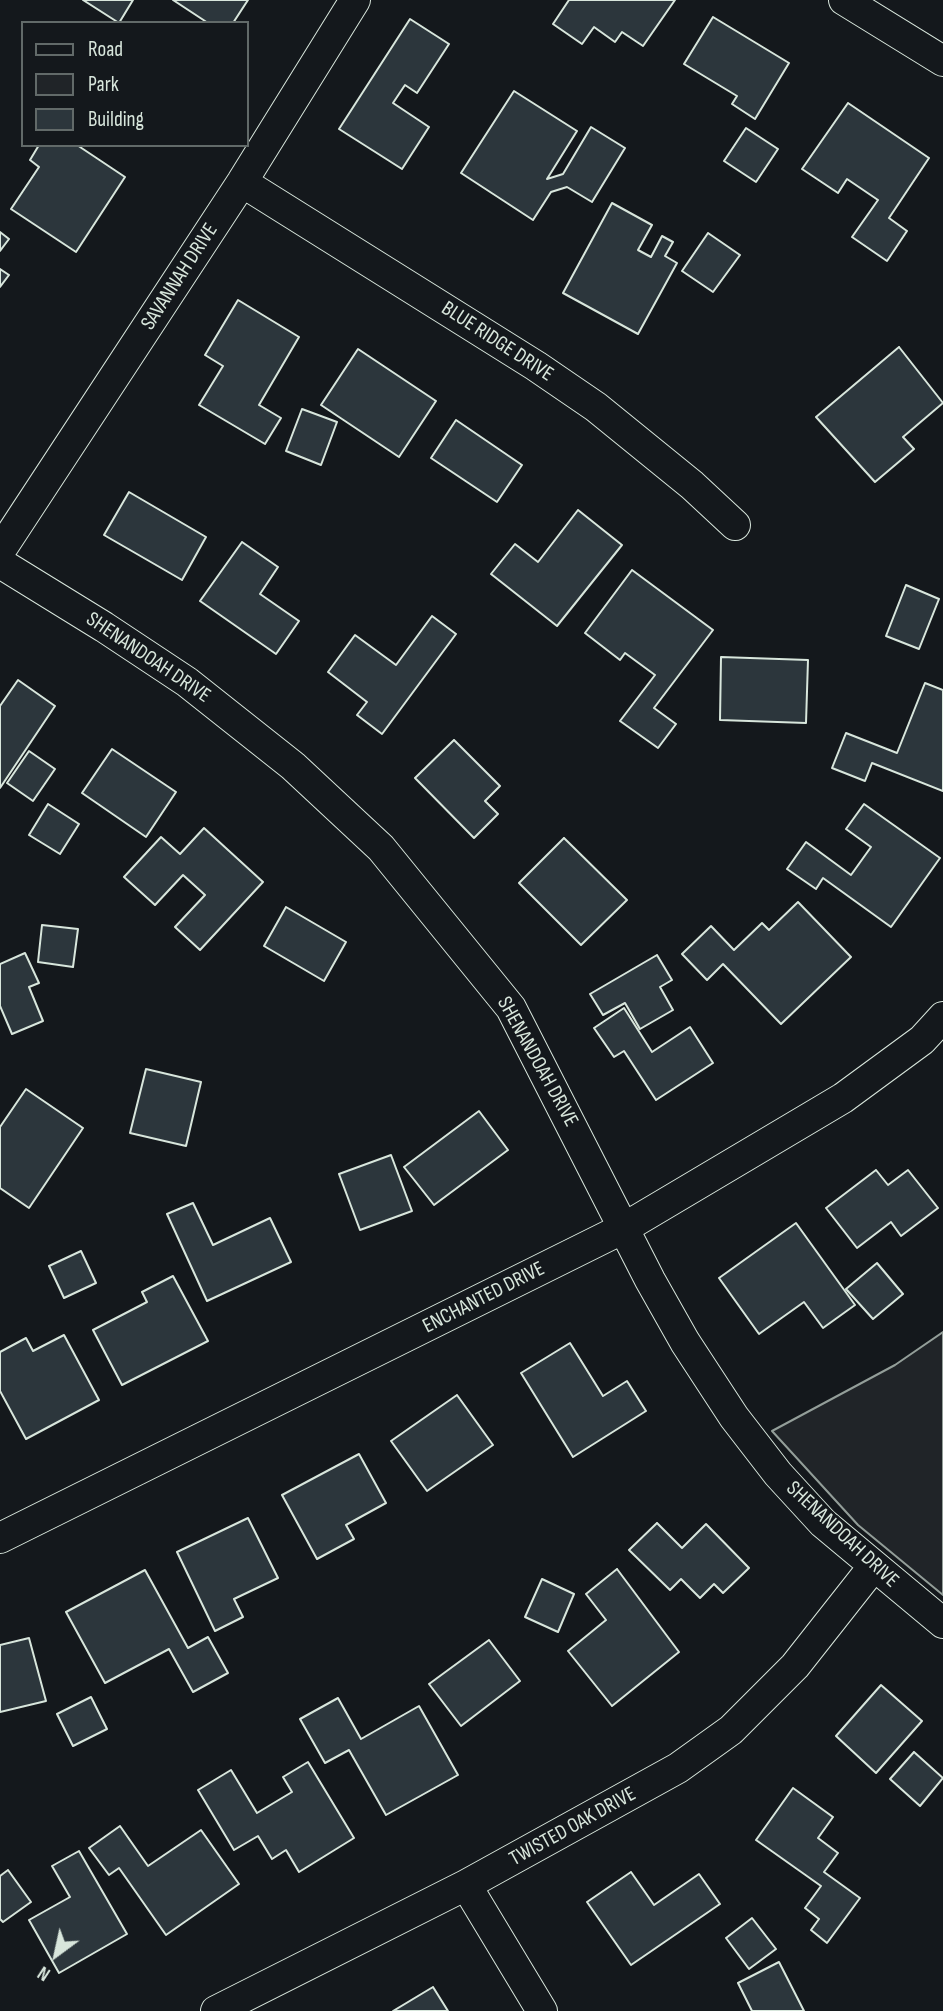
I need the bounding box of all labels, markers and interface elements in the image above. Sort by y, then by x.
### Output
legend [21,21,248,147]
text: Road [88,37,123,62]
text: Park [88,72,119,97]
text: Building [88,107,144,132]
street label: SAVANNAH DRIVE [136,219,224,335]
street label: BLUE RIDGE DRIVE [436,296,558,388]
street label: SHENANDOAH DRIVE [81,607,215,709]
street label: SHENANDOAH DRIVE [491,993,583,1131]
street label: ENCHANTED DRIVE [419,1257,549,1339]
street label: SHENANDOAH DRIVE [781,1476,903,1594]
street label: TWISTED OAK DRIVE [505,1782,641,1872]
north arrow [21,1920,91,1990]
text: N [34,1961,55,1985]

